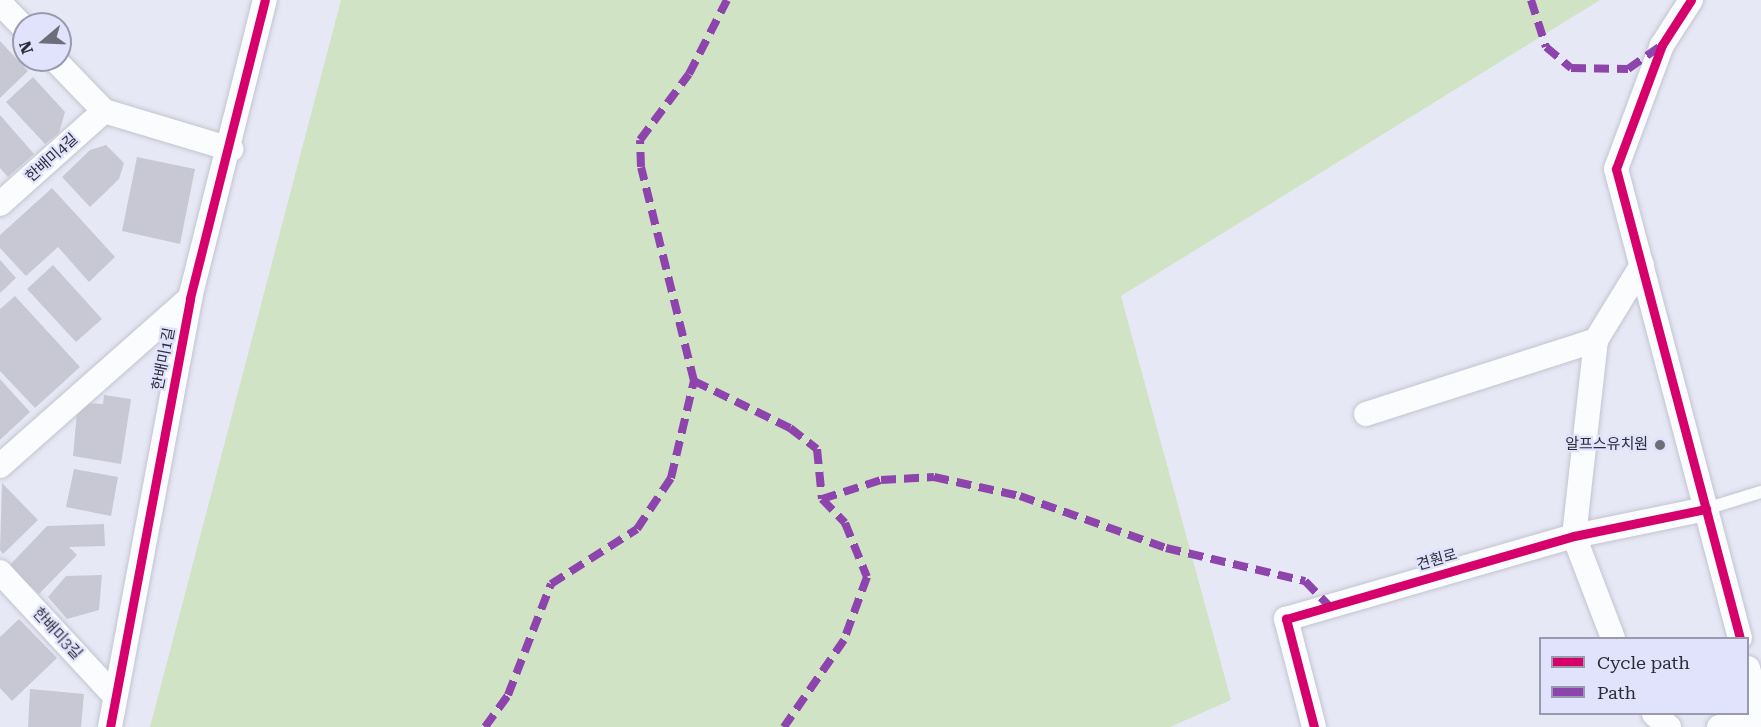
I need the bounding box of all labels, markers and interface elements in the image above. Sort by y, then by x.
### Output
north arrow [12,12,72,72]
text: N [15,38,37,56]
street label: 한배미4길 [22,130,82,186]
street label: 한배미1길 [149,326,179,392]
place label: 알프스유치원 [1565,436,1648,454]
marker: 알프스유치원 [1653,438,1667,452]
street label: 견훤로 [1415,546,1459,574]
street label: 한배미3길 [29,605,85,663]
legend [1539,637,1749,715]
text: Cycle path [1597,652,1690,673]
text: Path [1597,682,1636,703]

